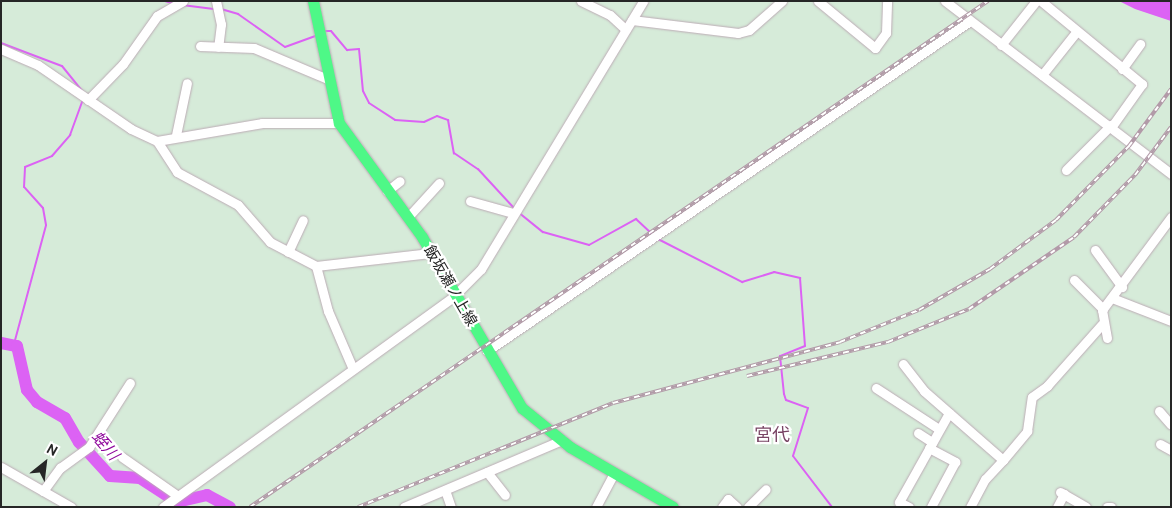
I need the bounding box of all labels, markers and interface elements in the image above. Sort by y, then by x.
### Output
street label: 飯坂瀬ノ上線 [420,243,480,329]
district label: 宮代 [754,424,790,446]
water label: 蛭川 [87,428,123,464]
north arrow [20,438,70,488]
text: N [44,440,61,460]

